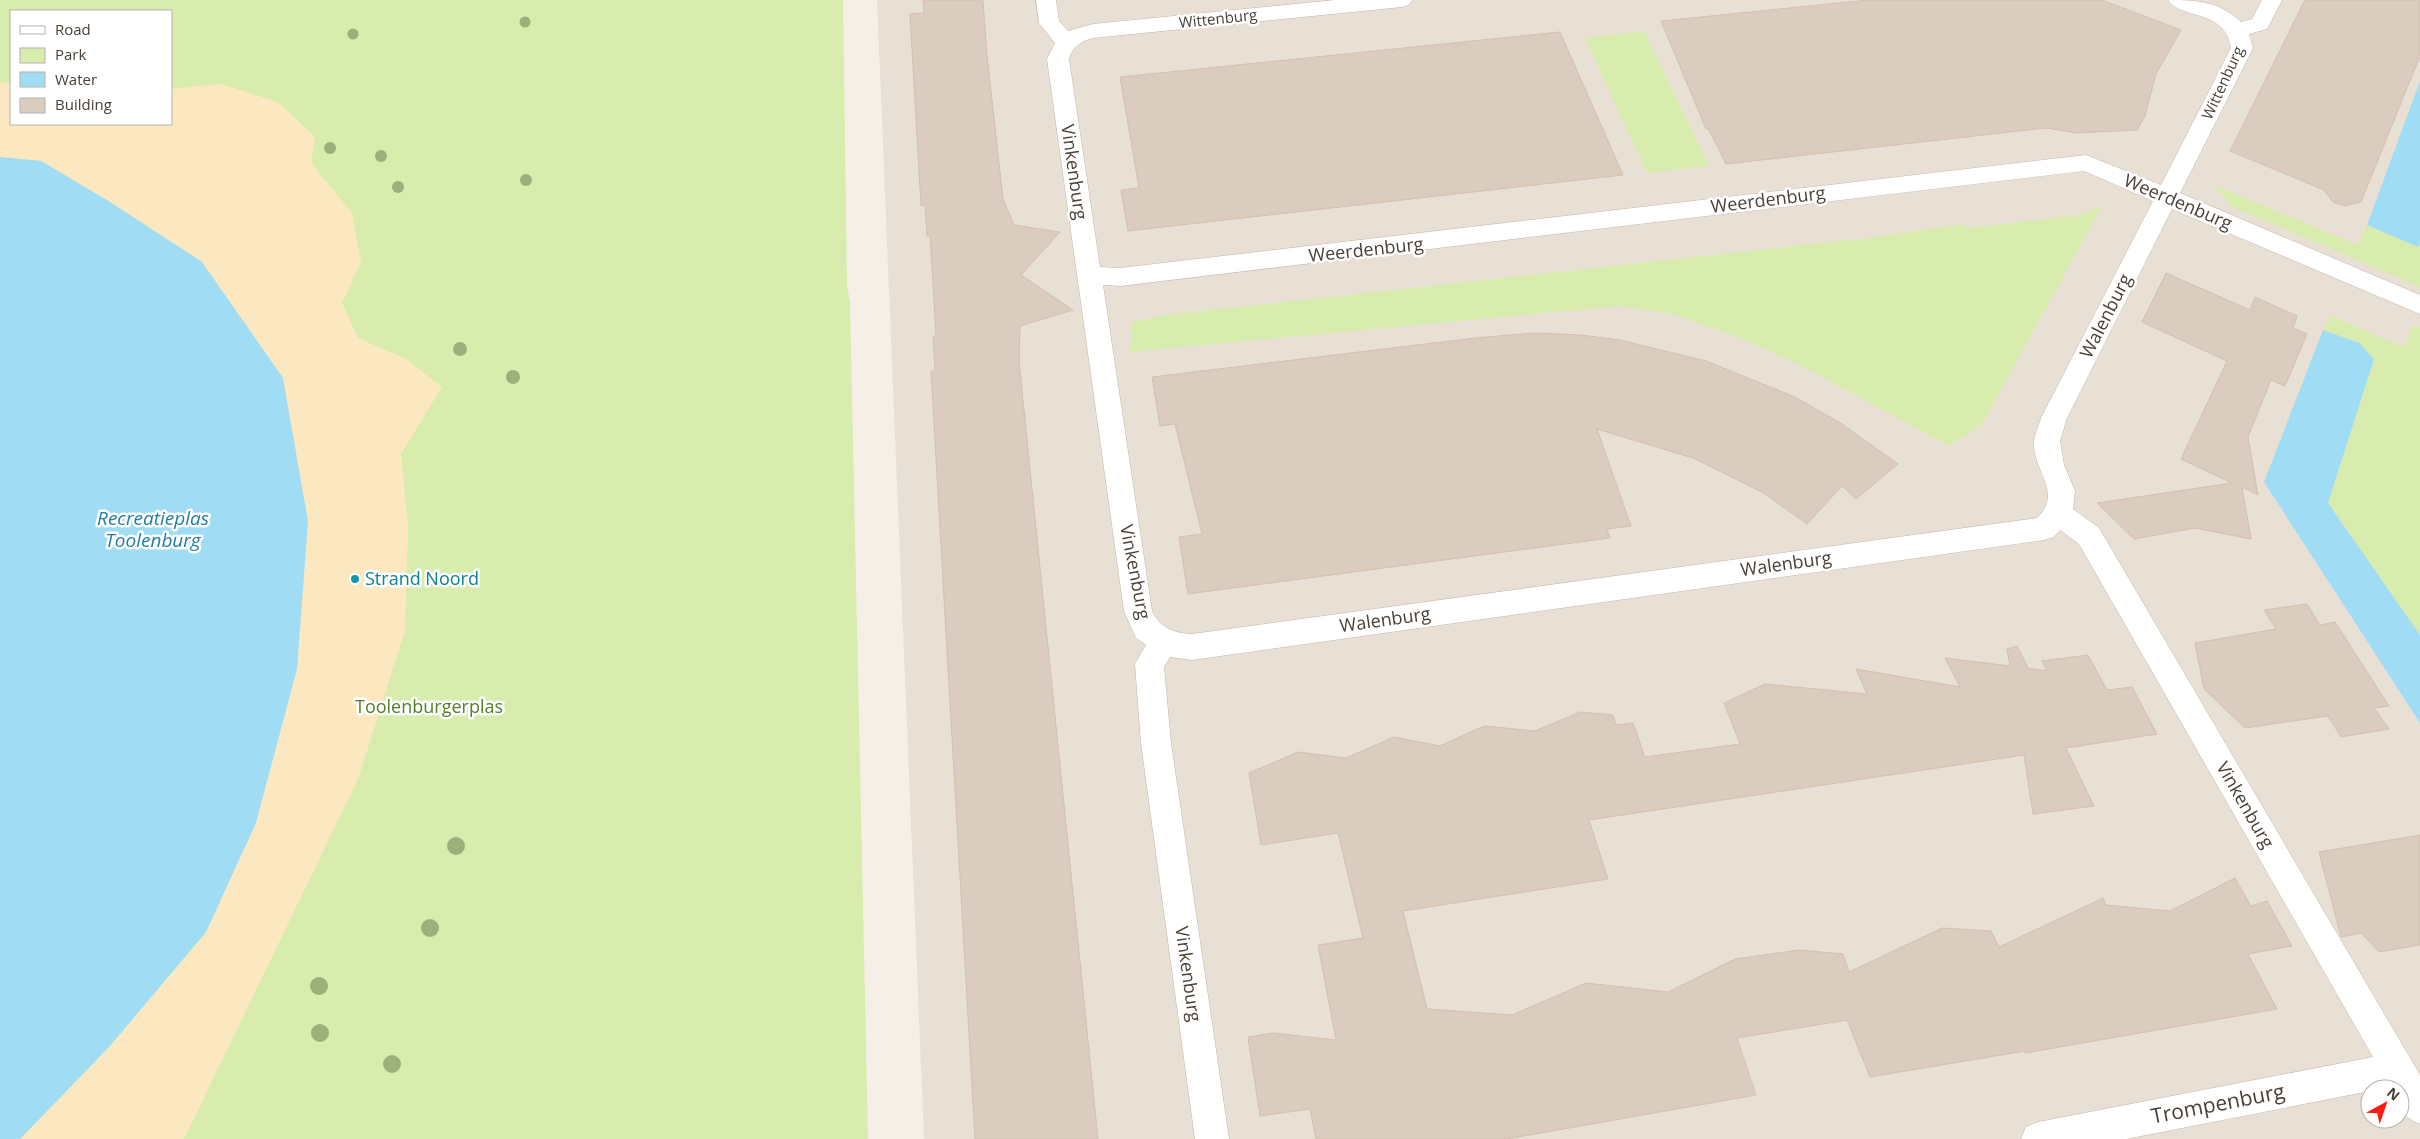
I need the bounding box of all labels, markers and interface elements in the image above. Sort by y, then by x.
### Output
street label: Wittenburg [1178,4,1258,32]
legend [10,10,172,125]
text: Road [55,19,91,39]
street label: Wittenburg [2196,43,2248,122]
text: Park [55,44,86,64]
text: Water [55,69,97,89]
text: Building [55,94,112,114]
street label: Vinkenburg [1056,123,1094,221]
street label: Weerdenburg [2121,167,2236,235]
street label: Weerdenburg [1709,180,1827,218]
street label: Weerdenburg [1307,231,1425,267]
street label: Walenburg [2074,269,2137,362]
water label: Recreatieplas Toolenburg [97,505,209,553]
street label: Vinkenburg [1115,522,1157,621]
street label: Walenburg [1739,545,1833,581]
place label: Strand Noord [365,566,479,590]
marker: Strand Noord [349,573,361,585]
street label: Walenburg [1338,601,1432,637]
park label: Toolenburgerplas [355,694,503,718]
street label: Vinkenburg [2211,757,2280,852]
street label: Vinkenburg [1170,925,1208,1023]
street label: Trompenburg [2149,1076,2287,1130]
north arrow [2360,1079,2410,1129]
text: N [2383,1083,2404,1105]

